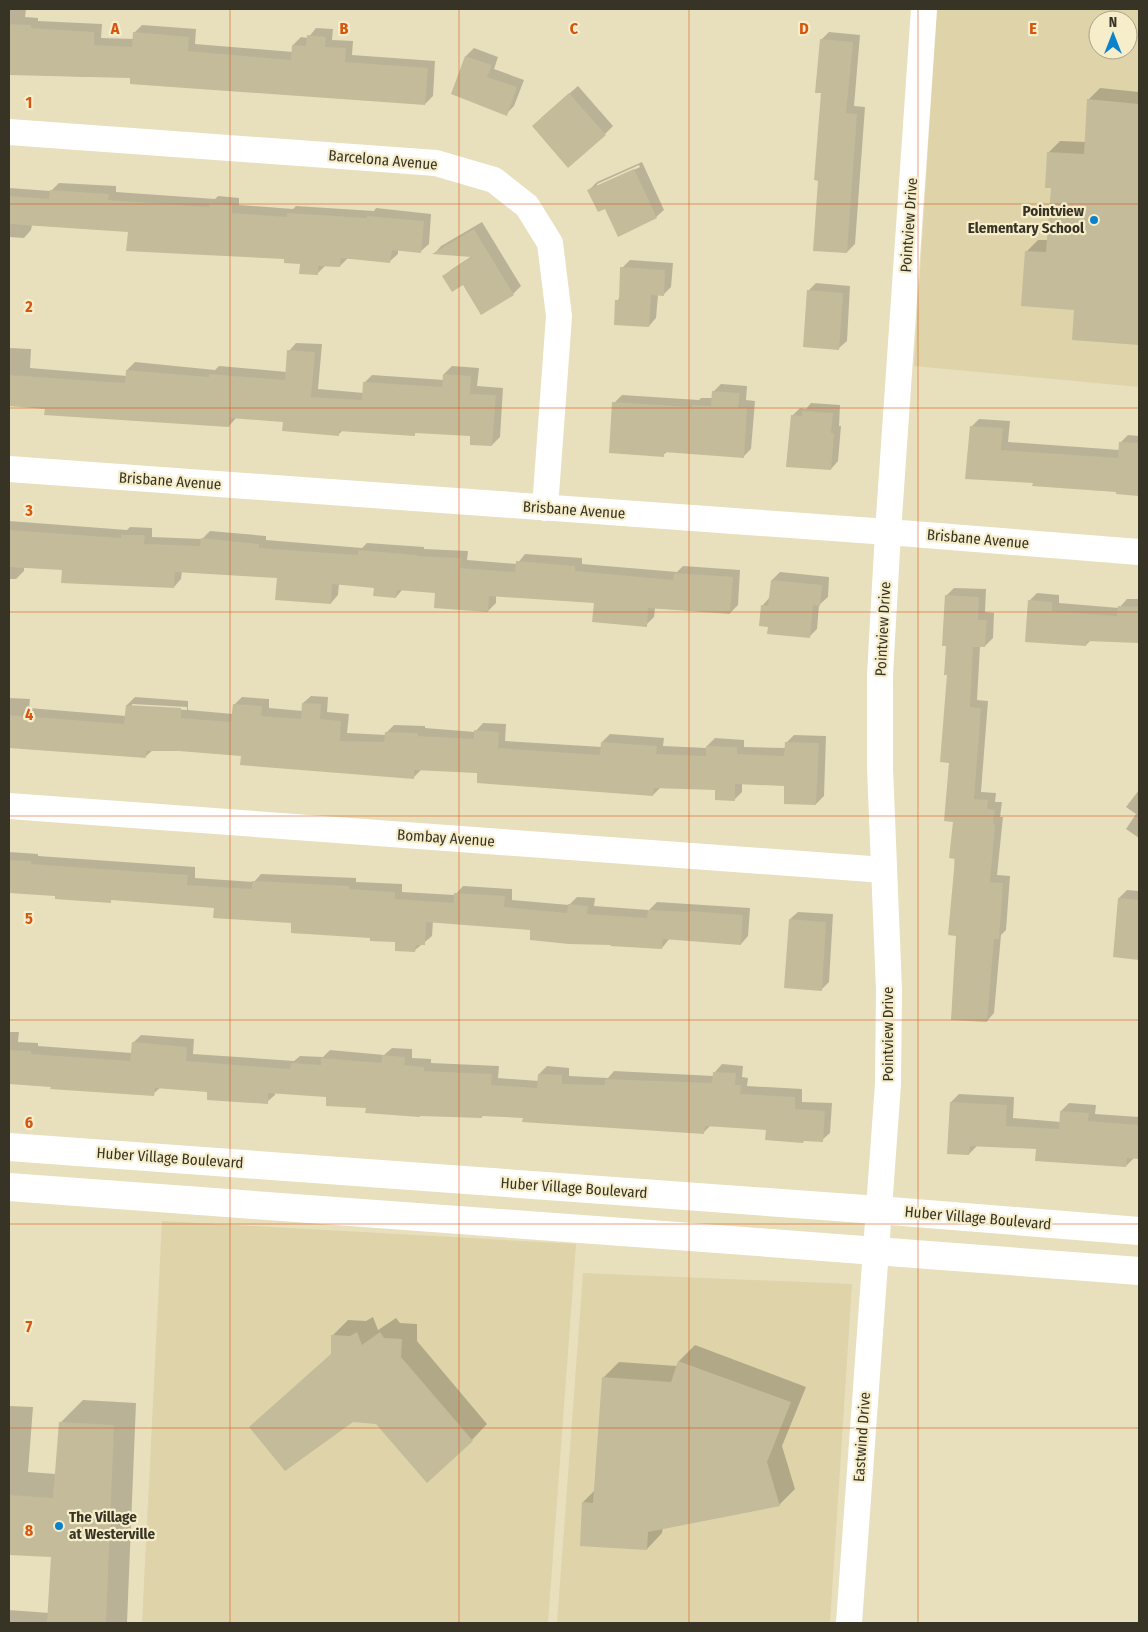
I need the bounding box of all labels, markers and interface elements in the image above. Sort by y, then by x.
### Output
north arrow [1088,10,1138,60]
text: N [1109,14,1117,31]
text: A [110,19,120,38]
text: B [340,19,349,38]
text: C [570,19,579,38]
text: D [799,19,809,38]
text: E [1029,19,1037,38]
text: 1 [26,93,32,112]
street label: Barcelona Avenue [328,146,438,174]
street label: Pointview Drive [897,177,921,273]
place label: Pointview Elementary School [968,202,1085,237]
marker: Pointview Elementary School [1088,214,1100,226]
text: 2 [24,297,33,316]
street label: Brisbane Avenue [118,468,222,494]
street label: Brisbane Avenue [522,497,626,523]
text: 3 [24,501,33,520]
street label: Brisbane Avenue [926,526,1030,552]
street label: Pointview Drive [872,581,894,677]
text: 4 [25,705,33,724]
street label: Bombay Avenue [397,826,495,850]
text: 5 [25,909,33,928]
street label: Pointview Drive [879,987,897,1081]
text: 6 [25,1113,33,1132]
street label: Huber Village Boulevard [96,1144,244,1172]
street label: Huber Village Boulevard [500,1174,648,1202]
street label: Huber Village Boulevard [904,1203,1052,1233]
text: 7 [26,1317,33,1336]
street label: Eastwind Drive [850,1391,874,1483]
place label: The Village at Westerville [69,1508,156,1543]
marker: The Village at Westerville [53,1520,65,1532]
text: 8 [25,1521,34,1540]

